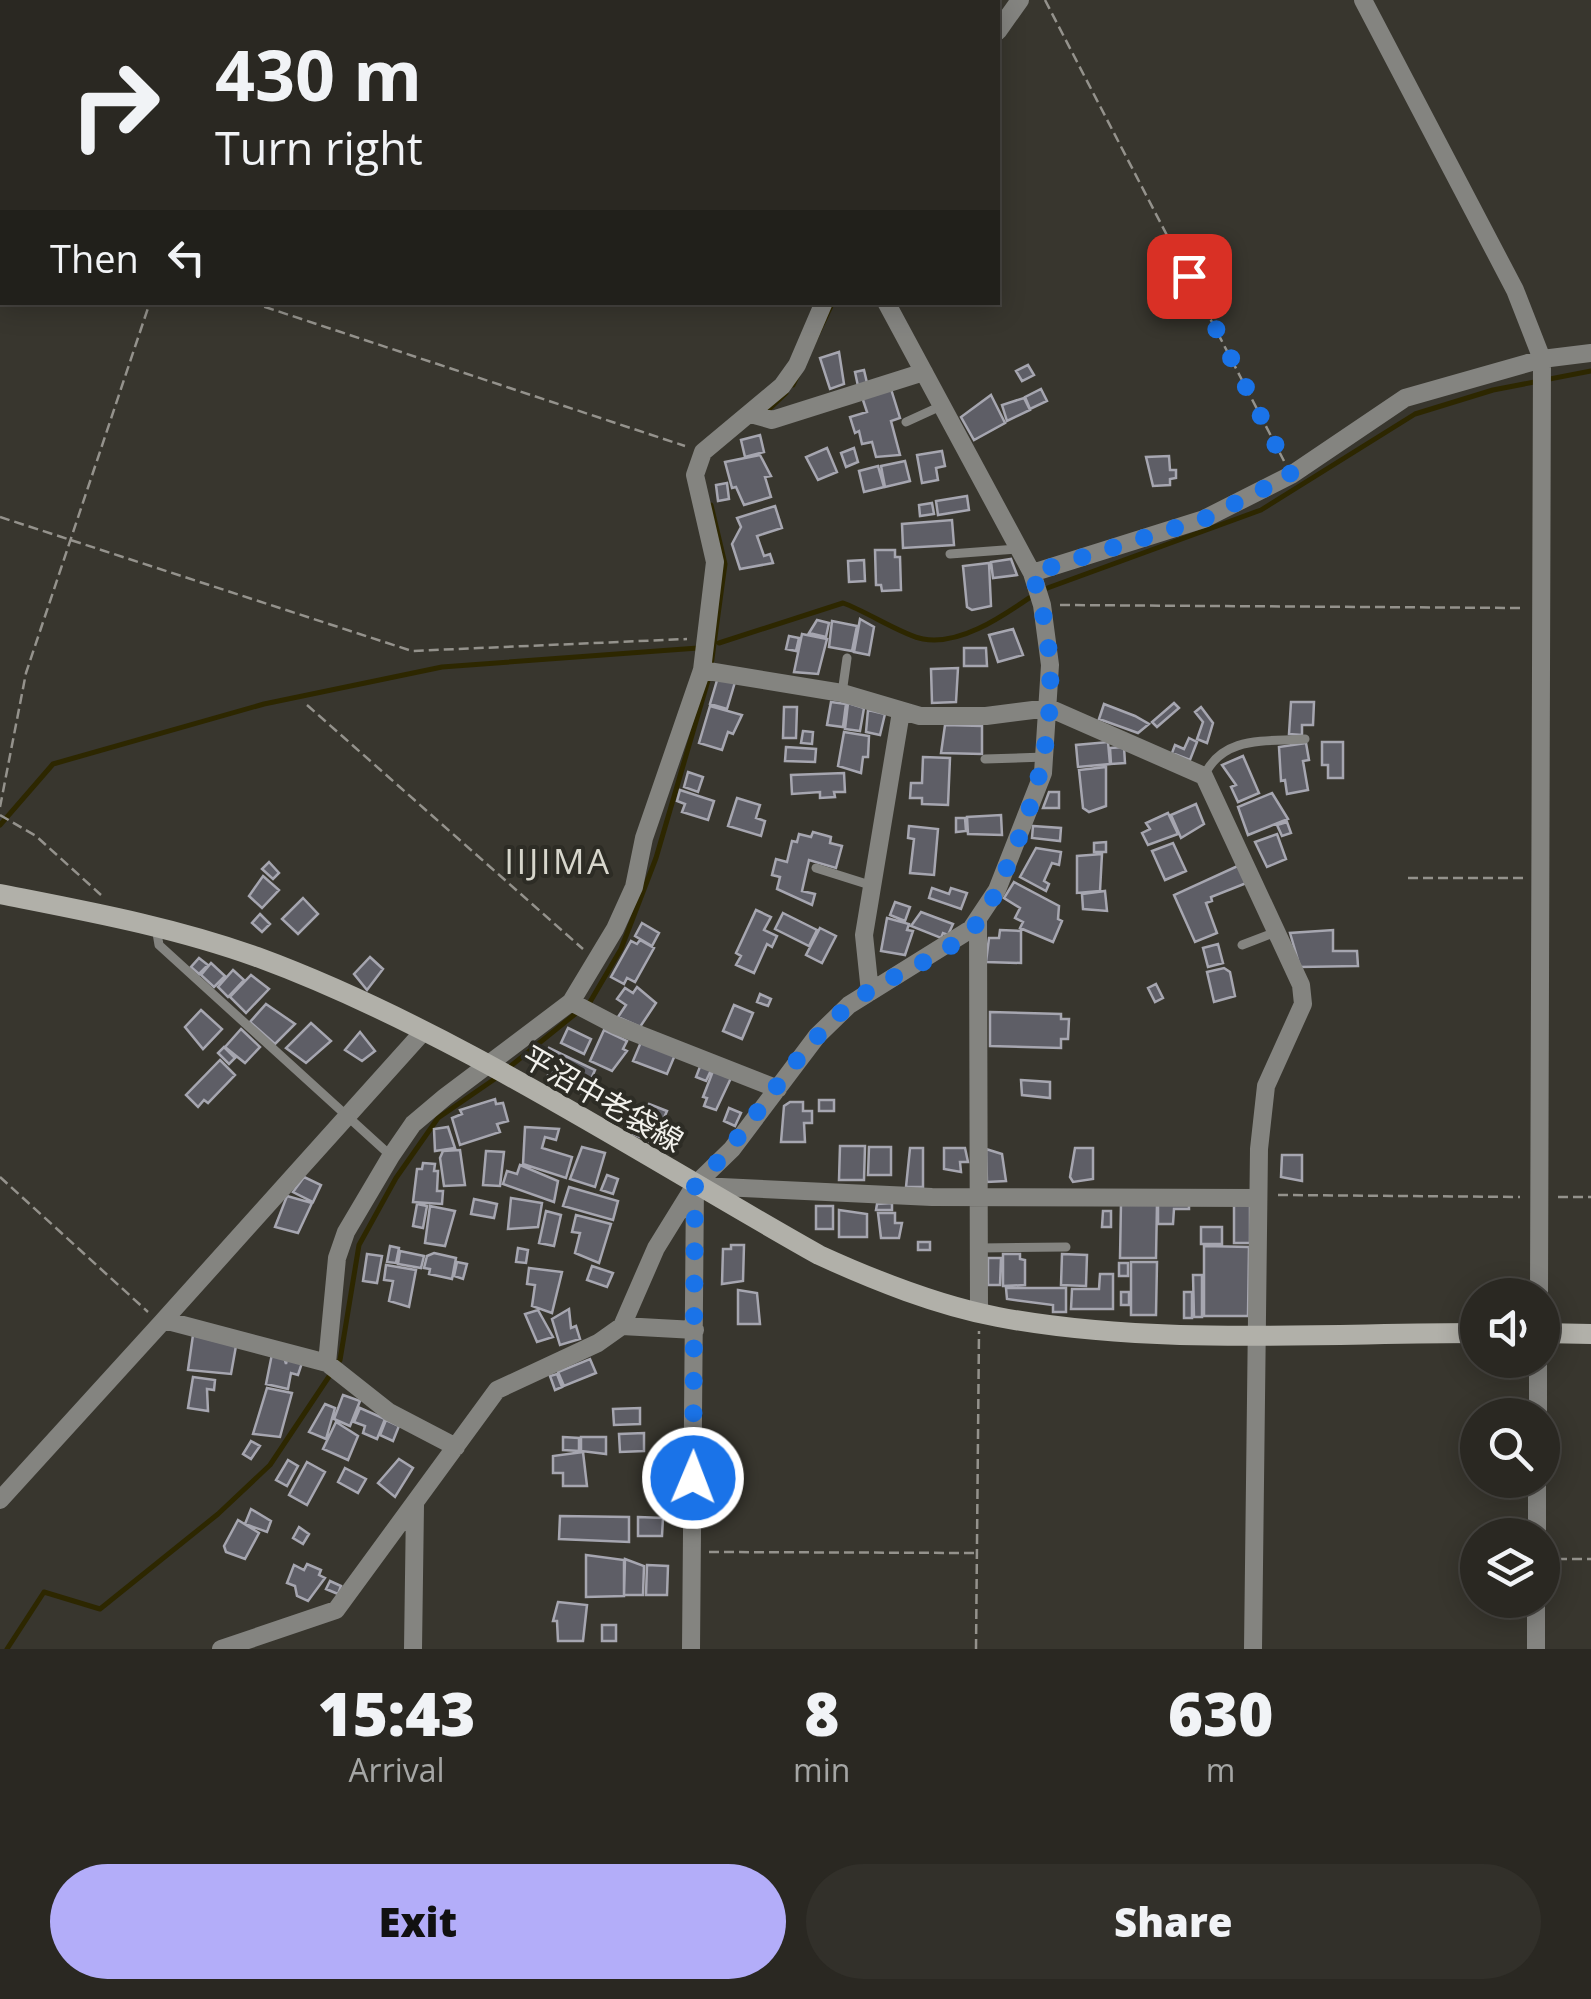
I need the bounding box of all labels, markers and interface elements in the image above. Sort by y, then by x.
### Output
text: 430 m [215,26,422,122]
icon: right [50,40,180,170]
text: Turn right [215,117,423,178]
icon: left [159,230,214,285]
text: Then [50,232,139,284]
pin [1147,234,1232,319]
icon: arrive [1162,249,1217,304]
district label: IIJIMA [504,837,612,884]
street label: 平沼中老袋線 [515,1035,691,1161]
map controls [1460,1278,1560,1618]
button: sound [1460,1278,1560,1378]
button: search [1460,1398,1560,1498]
position arrow [641,1426,745,1530]
button: layers [1460,1518,1560,1618]
text: 15:43 [318,1672,476,1754]
text: 8 [804,1672,839,1754]
text: 630 [1168,1672,1273,1754]
text: Arrival [348,1748,445,1791]
text: min [793,1748,850,1791]
text: m [1206,1748,1235,1791]
button: Exit [50,1864,786,1979]
button: Share [806,1864,1541,1979]

